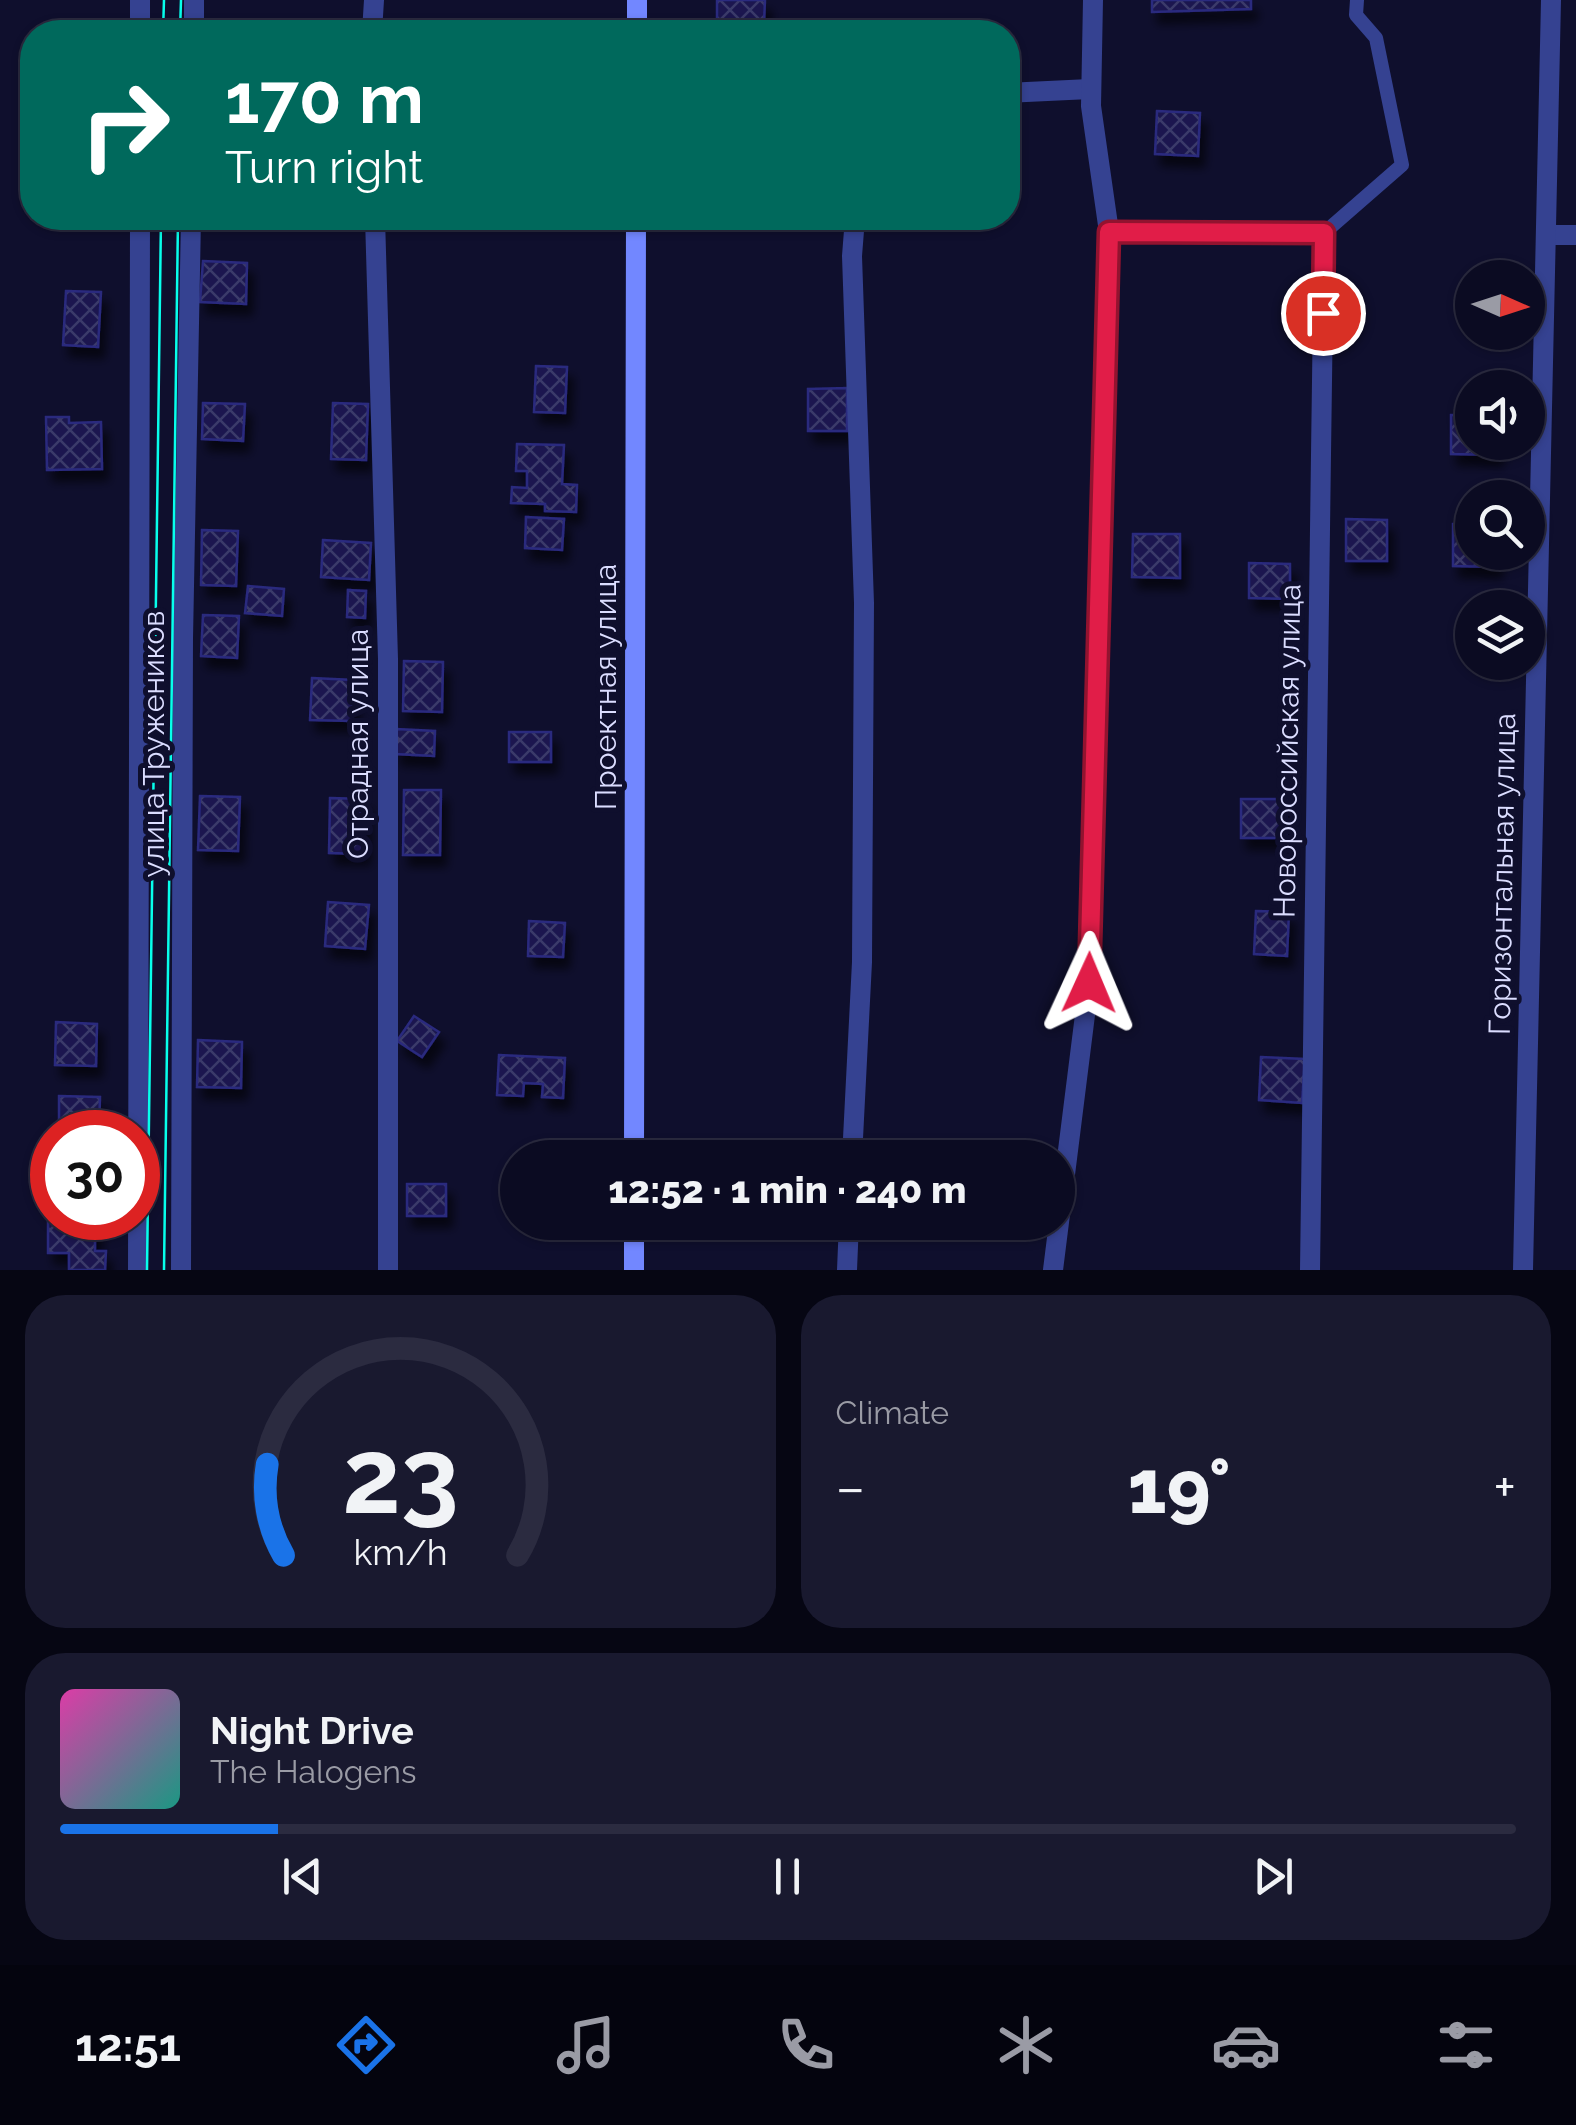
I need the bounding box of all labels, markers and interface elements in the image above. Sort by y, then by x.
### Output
text: 170 m [225,57,424,139]
icon: right [60,60,190,190]
text: Turn right [225,141,423,194]
north arrow [1455,260,1545,350]
map controls [1455,260,1545,680]
pin [1281,271,1366,356]
icon: arrive [1296,286,1351,341]
button: sound [1455,370,1545,460]
button: search [1455,480,1545,570]
street label: Проектная улица [588,564,623,810]
street label: Новороссийская улица [1267,584,1307,918]
button: layers [1455,590,1545,680]
street label: улица Тружеников [136,611,171,877]
street label: Отрадная улица [340,629,375,859]
street label: Горизонтальная улица [1482,713,1522,1035]
position arrow [1037,931,1141,1035]
speed limit sign: 30 [30,1110,160,1240]
text: 12:52 · 1 min · 240 m [608,1167,967,1212]
text: Climate [836,1394,949,1431]
text: 23 [342,1415,459,1537]
text: 19° [1128,1442,1231,1531]
text: − [836,1455,865,1520]
text: + [1493,1455,1516,1520]
text: km/h [353,1531,447,1573]
text: Night Drive [210,1708,414,1753]
text: The Halogens [210,1753,416,1790]
icon: previous [275,1849,330,1904]
icon: pause [760,1849,815,1904]
icon: next [1246,1849,1301,1904]
icon: directions [331,2010,401,2080]
icon: music [551,2010,621,2080]
icon: phone [771,2010,841,2080]
icon: climate [991,2010,1061,2080]
icon: car [1211,2010,1281,2080]
icon: filters [1431,2010,1501,2080]
text: 12:51 [75,2019,181,2072]

